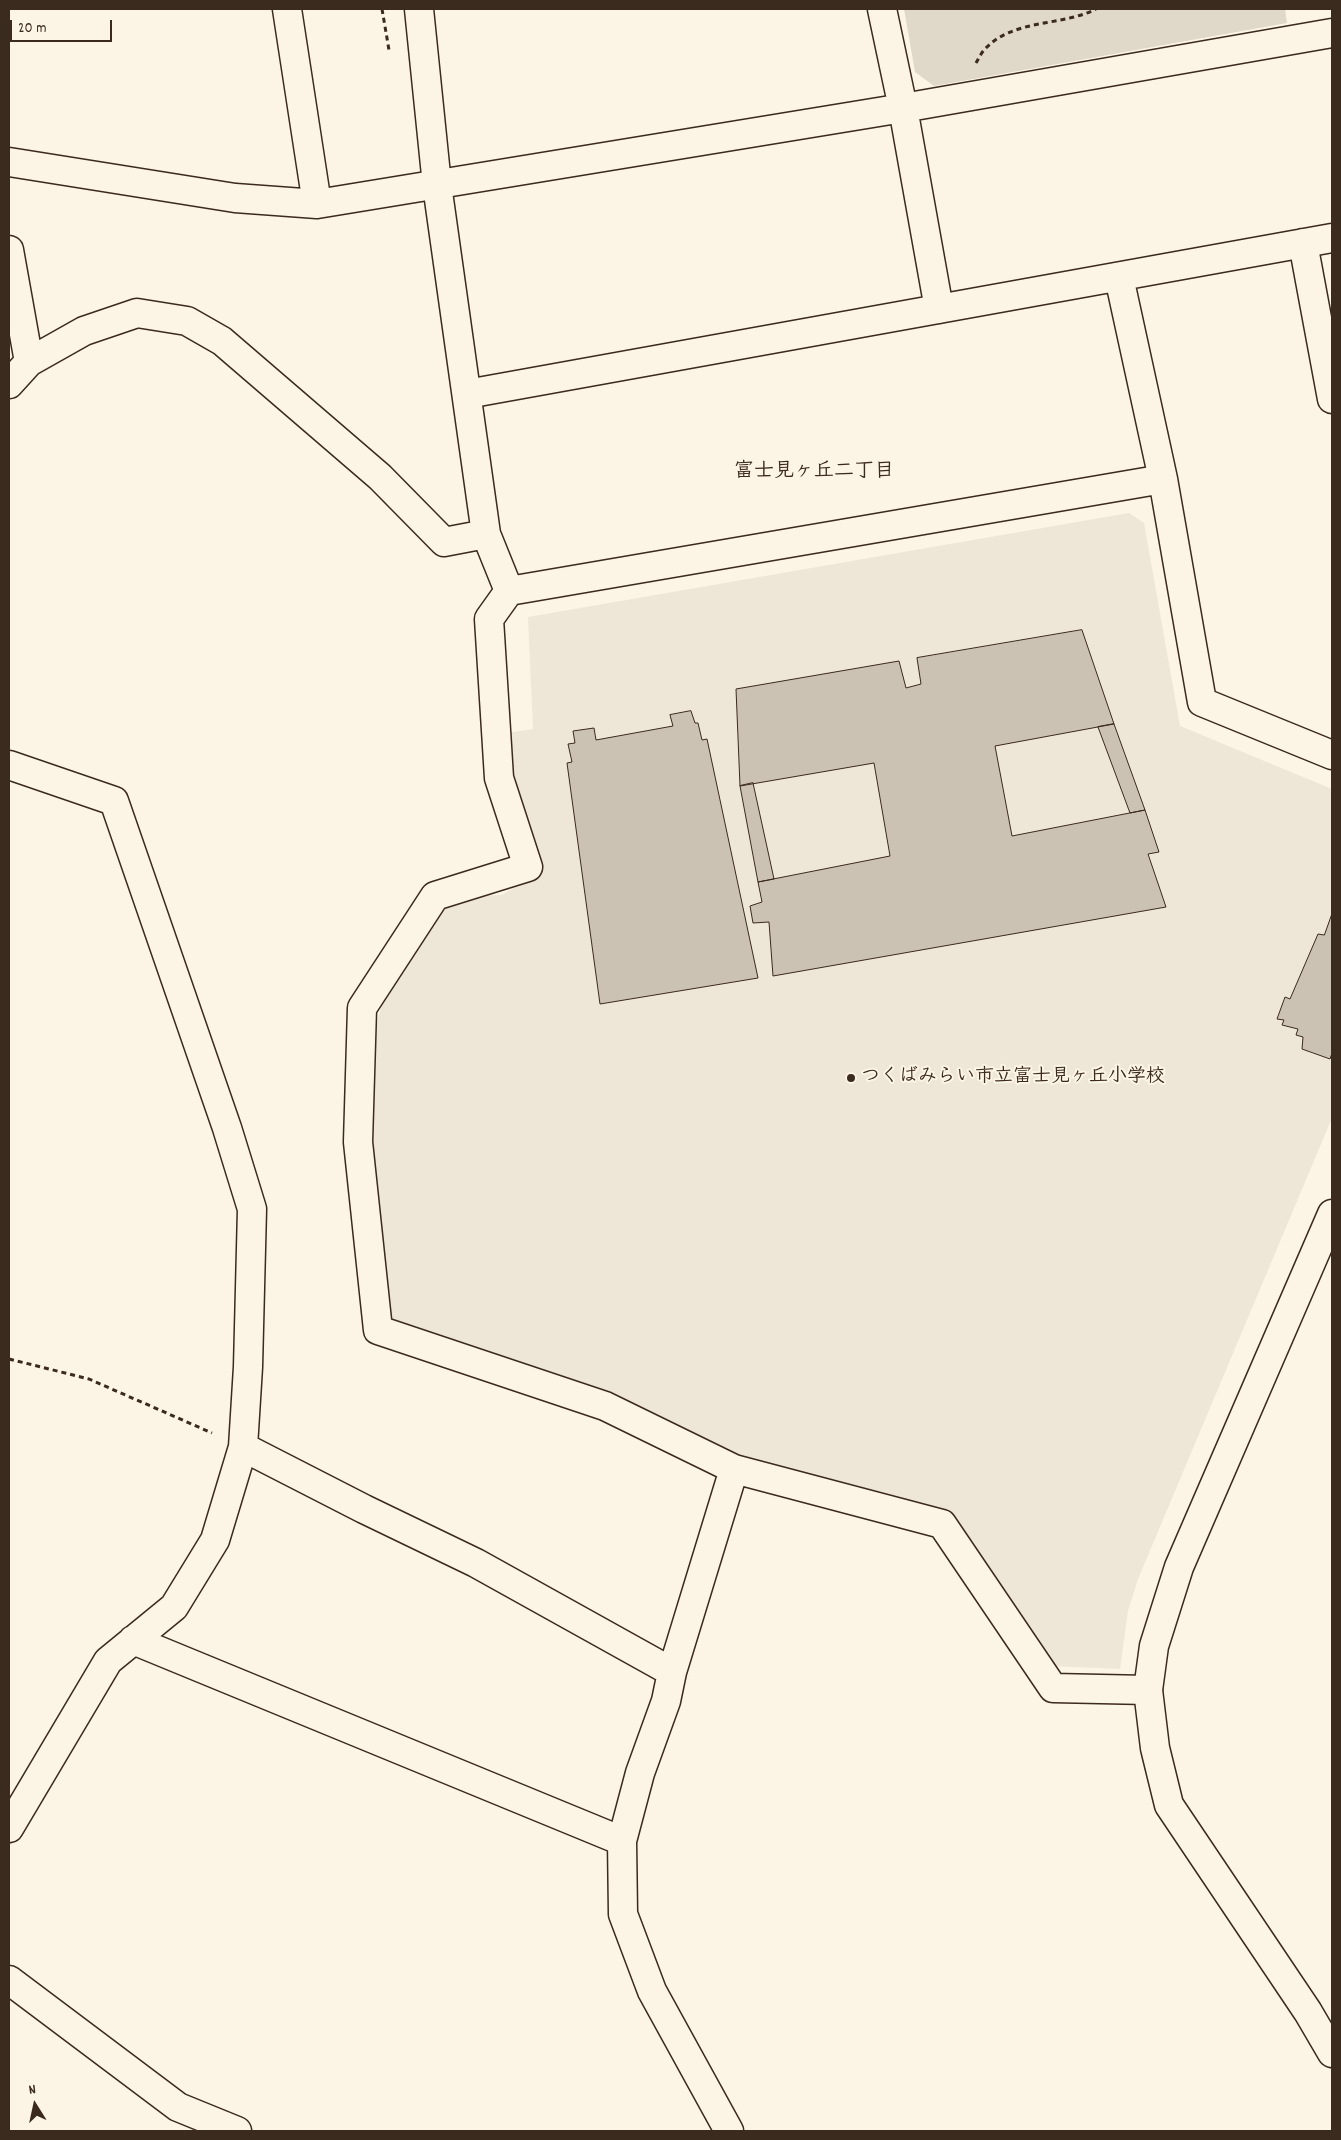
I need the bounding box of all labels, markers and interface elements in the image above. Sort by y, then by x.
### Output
scale bar [12,10,115,42]
text: 20 m [18,18,46,40]
district label: 富士見ヶ丘二丁目 [734,461,894,485]
place label: つくばみらい市立富士見ヶ丘小学校 [861,1067,1165,1089]
marker: つくばみらい市立富士見ヶ丘小学校 [845,1072,857,1084]
north arrow [10,2080,60,2130]
text: N [27,2080,38,2101]

